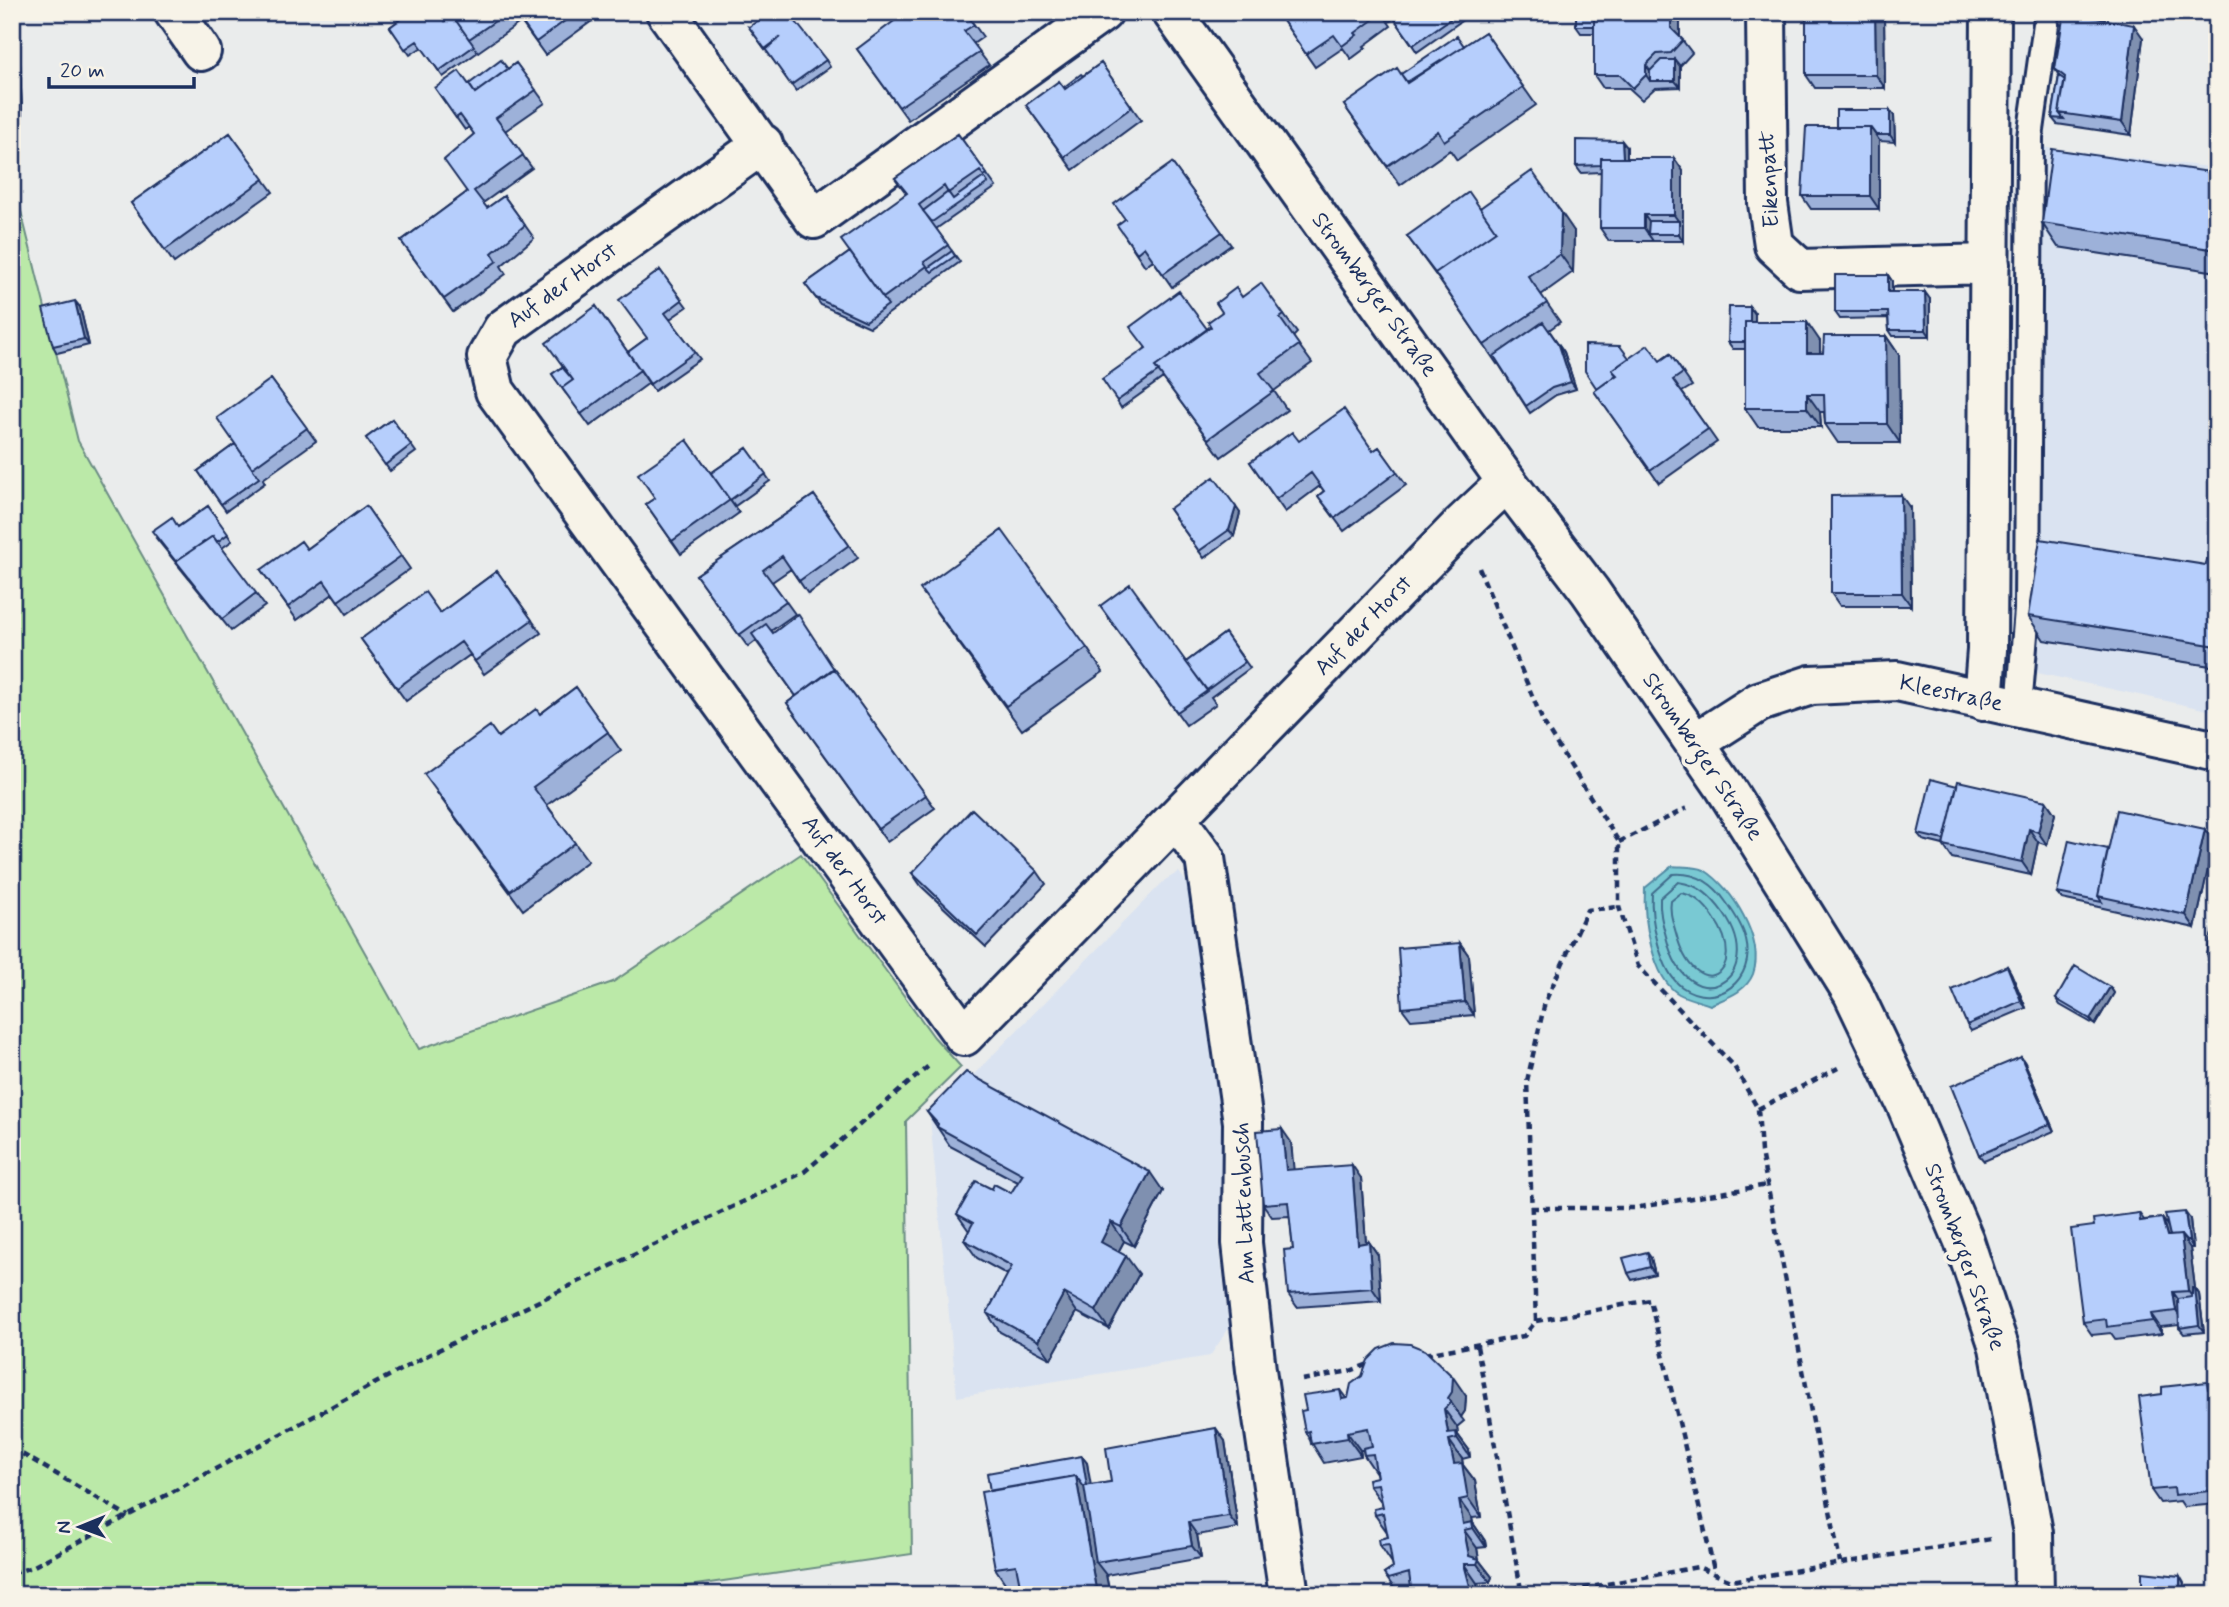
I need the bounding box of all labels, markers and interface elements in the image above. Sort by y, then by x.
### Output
scale bar [49,46,194,90]
text: 20 m [60,57,105,85]
street label: Eikenpatt [1752,129,1788,229]
street label: Stromberger Straße [1302,207,1444,385]
street label: Auf der Horst [502,236,624,336]
street label: Auf der Horst [1308,569,1420,683]
street label: Stromberger Straße [1633,667,1769,848]
street label: Kleestraße [1897,668,2005,720]
street label: Auf der Horst [794,810,894,932]
street label: Am Lattenbusch [1227,1122,1263,1284]
street label: Stromberger Straße [1914,1159,2012,1355]
north arrow [46,1492,116,1562]
text: N [52,1521,77,1534]

